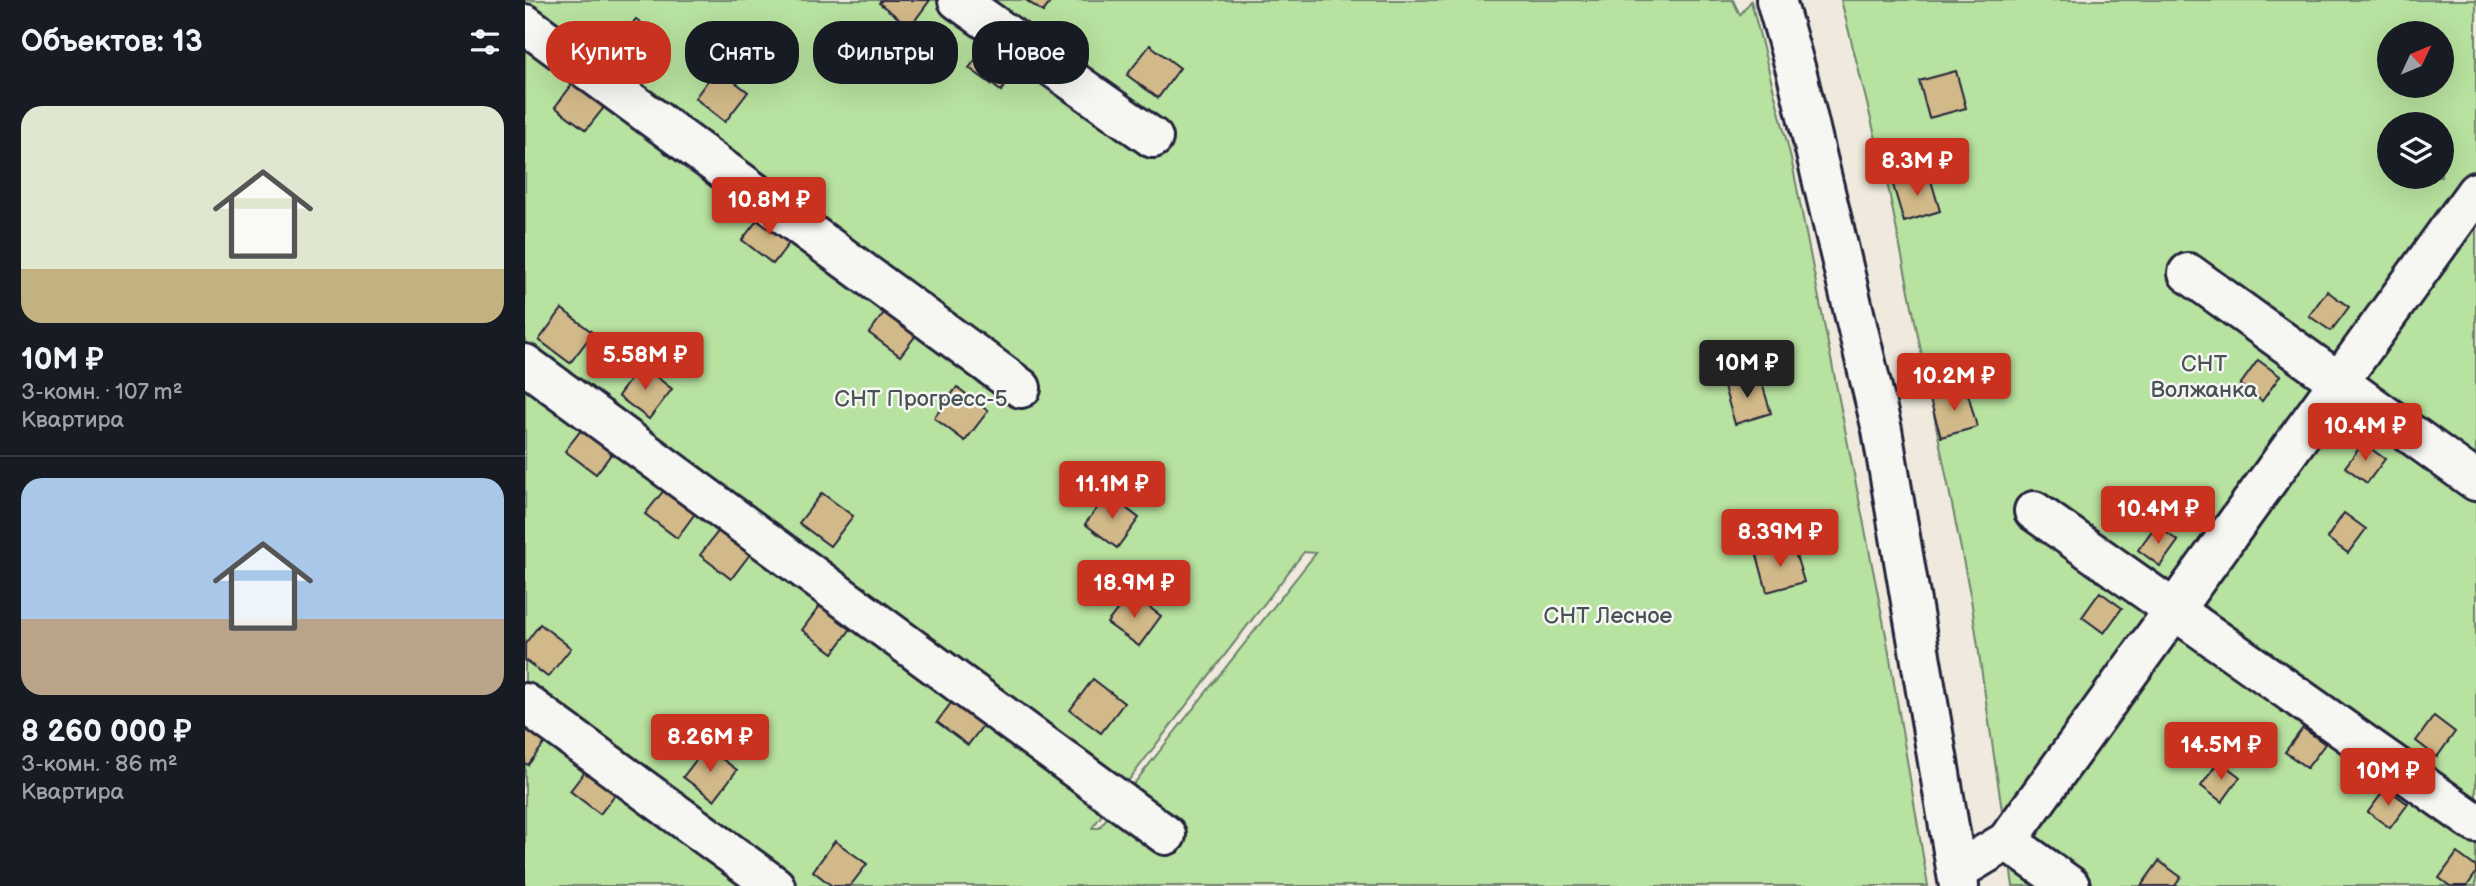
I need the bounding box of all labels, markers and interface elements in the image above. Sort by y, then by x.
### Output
chip: Купить [546,21,671,84]
chip: Снять [685,21,799,84]
chip: Фильтры [813,21,958,84]
chip: Новое [972,21,1089,84]
north arrow [2377,21,2453,98]
map controls [2377,21,2454,189]
icon: filters [466,23,504,61]
text: Объектов: 13 [21,24,202,60]
button: layers [2377,112,2454,189]
pin: 8.3M ₽ [1860,138,1974,198]
text: 8.3M ₽ [1881,147,1953,175]
icon: home [200,151,326,277]
pin: 10.8M ₽ [704,177,834,237]
text: 10.8M ₽ [728,186,810,214]
pin: 5.58M ₽ [580,332,710,392]
pin: 10M ₽ [1698,340,1796,400]
text: 5.58M ₽ [603,341,687,369]
text: 10M ₽ [21,342,104,378]
text: 10M ₽ [1715,349,1779,377]
park label: СНТ Волжанка [2150,350,2258,404]
pin: 10.2M ₽ [1889,354,2019,413]
text: 10.2M ₽ [1913,362,1995,390]
text: 3-комн. · 107 m² [21,378,183,406]
park label: СНТ Прогресс-5 [834,385,1008,413]
pin: 10.4M ₽ [2300,404,2430,463]
text: Квартира [21,406,124,434]
text: 10.4M ₽ [2324,412,2406,440]
pin: 11.1M ₽ [1047,462,1177,521]
text: 11.1M ₽ [1075,470,1149,498]
pin: 10.4M ₽ [2093,486,2223,546]
text: 10.4M ₽ [2117,495,2199,523]
pin: 8.39M ₽ [1715,510,1845,569]
text: 8.39M ₽ [1737,518,1823,546]
icon: home [200,523,326,649]
pin: 18.9M ₽ [1069,560,1199,620]
text: 18.9M ₽ [1093,569,1175,597]
park label: СНТ Лесное [1544,602,1673,630]
text: 8 260 000 ₽ [21,714,192,750]
pin: 8.26M ₽ [645,714,775,774]
pin: 14.5M ₽ [2156,722,2286,782]
text: 8.26M ₽ [667,723,753,751]
text: 14.5M ₽ [2181,731,2261,759]
pin: 10M ₽ [2339,748,2437,808]
text: 3-комн. · 86 m² [21,750,178,778]
text: 10M ₽ [2356,757,2420,785]
text: Квартира [21,778,124,806]

